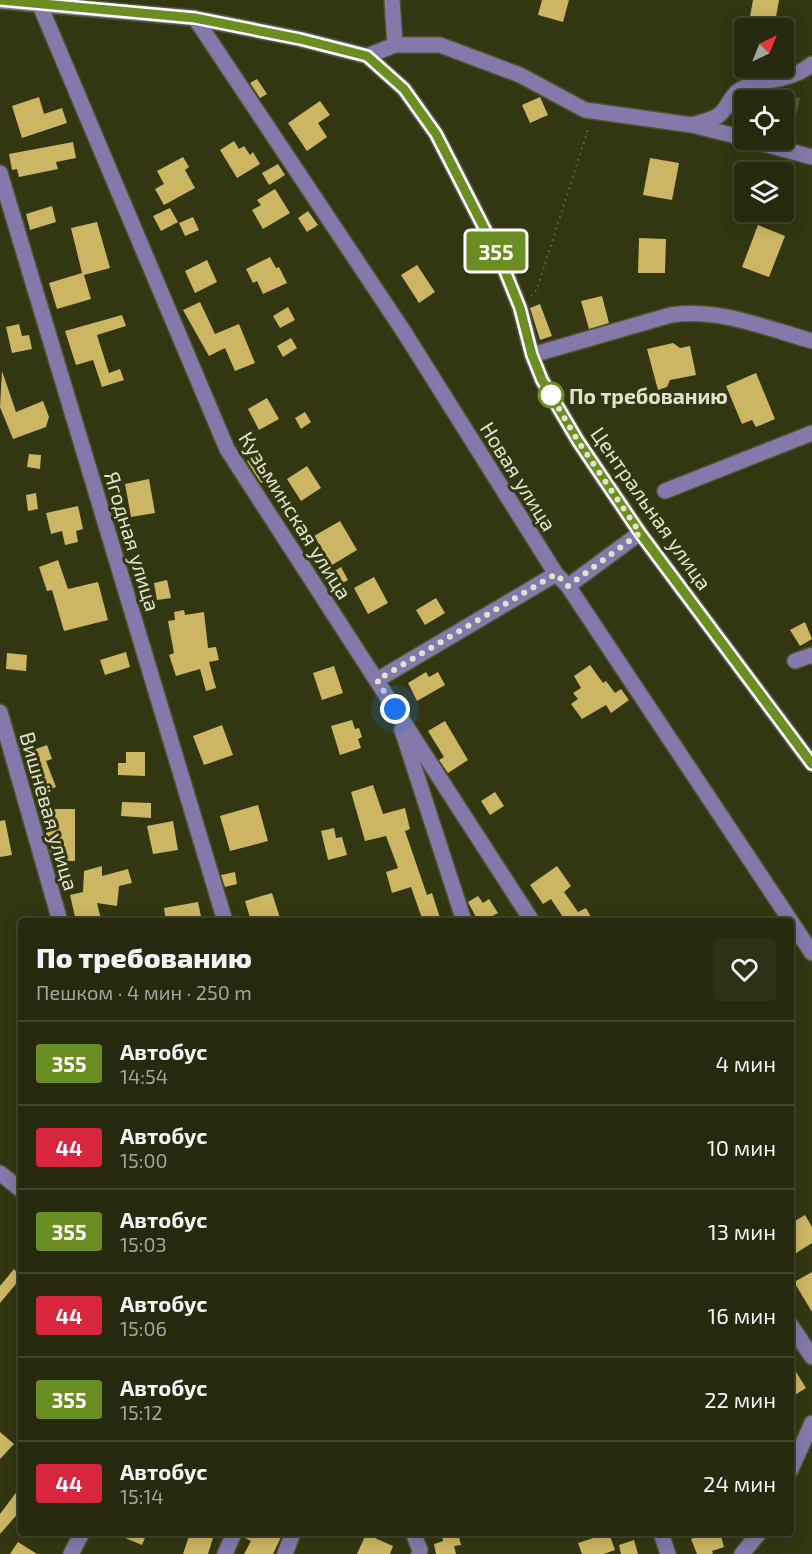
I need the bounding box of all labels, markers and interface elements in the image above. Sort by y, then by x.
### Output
north arrow [734,18,794,78]
map controls [734,18,794,222]
button: locate [734,90,794,150]
button: layers [734,162,794,222]
line badge: 355 [462,232,530,270]
text: 355 [478,239,514,264]
marker: По требованию [538,382,564,408]
place label: По требованию [569,383,728,408]
street label: Новая улица [475,417,562,536]
street label: Центральная улица [585,422,718,595]
street label: Кузьминская улица [233,427,358,604]
street label: Ягодная улица [99,468,166,614]
your location [380,694,410,724]
street label: Вишнёвая улица [14,729,85,893]
button: heart [713,938,776,1001]
text: По требованию [36,940,252,974]
text: Пешком · 4 мин · 250 m [36,980,252,1004]
text: Автобус [120,1038,208,1064]
text: 4 мин [715,1050,776,1076]
text: 355 [51,1051,87,1076]
text: 14:54 [120,1064,168,1088]
text: Автобус [120,1122,208,1148]
text: 10 мин [707,1134,776,1160]
text: 44 [56,1135,82,1160]
text: 15:00 [120,1148,168,1172]
text: Автобус [120,1206,208,1232]
text: 13 мин [708,1218,776,1244]
text: 355 [51,1219,87,1244]
text: 15:03 [120,1232,167,1256]
text: Автобус [120,1290,208,1316]
text: 16 мин [708,1302,776,1328]
text: 44 [56,1303,82,1328]
text: 15:06 [120,1316,167,1340]
text: Автобус [120,1374,208,1400]
text: 22 мин [704,1386,776,1412]
text: 355 [51,1387,87,1412]
text: 15:12 [120,1400,163,1424]
text: Автобус [120,1458,208,1484]
text: 24 мин [703,1470,776,1496]
text: 44 [56,1471,82,1496]
text: 15:14 [120,1484,164,1508]

